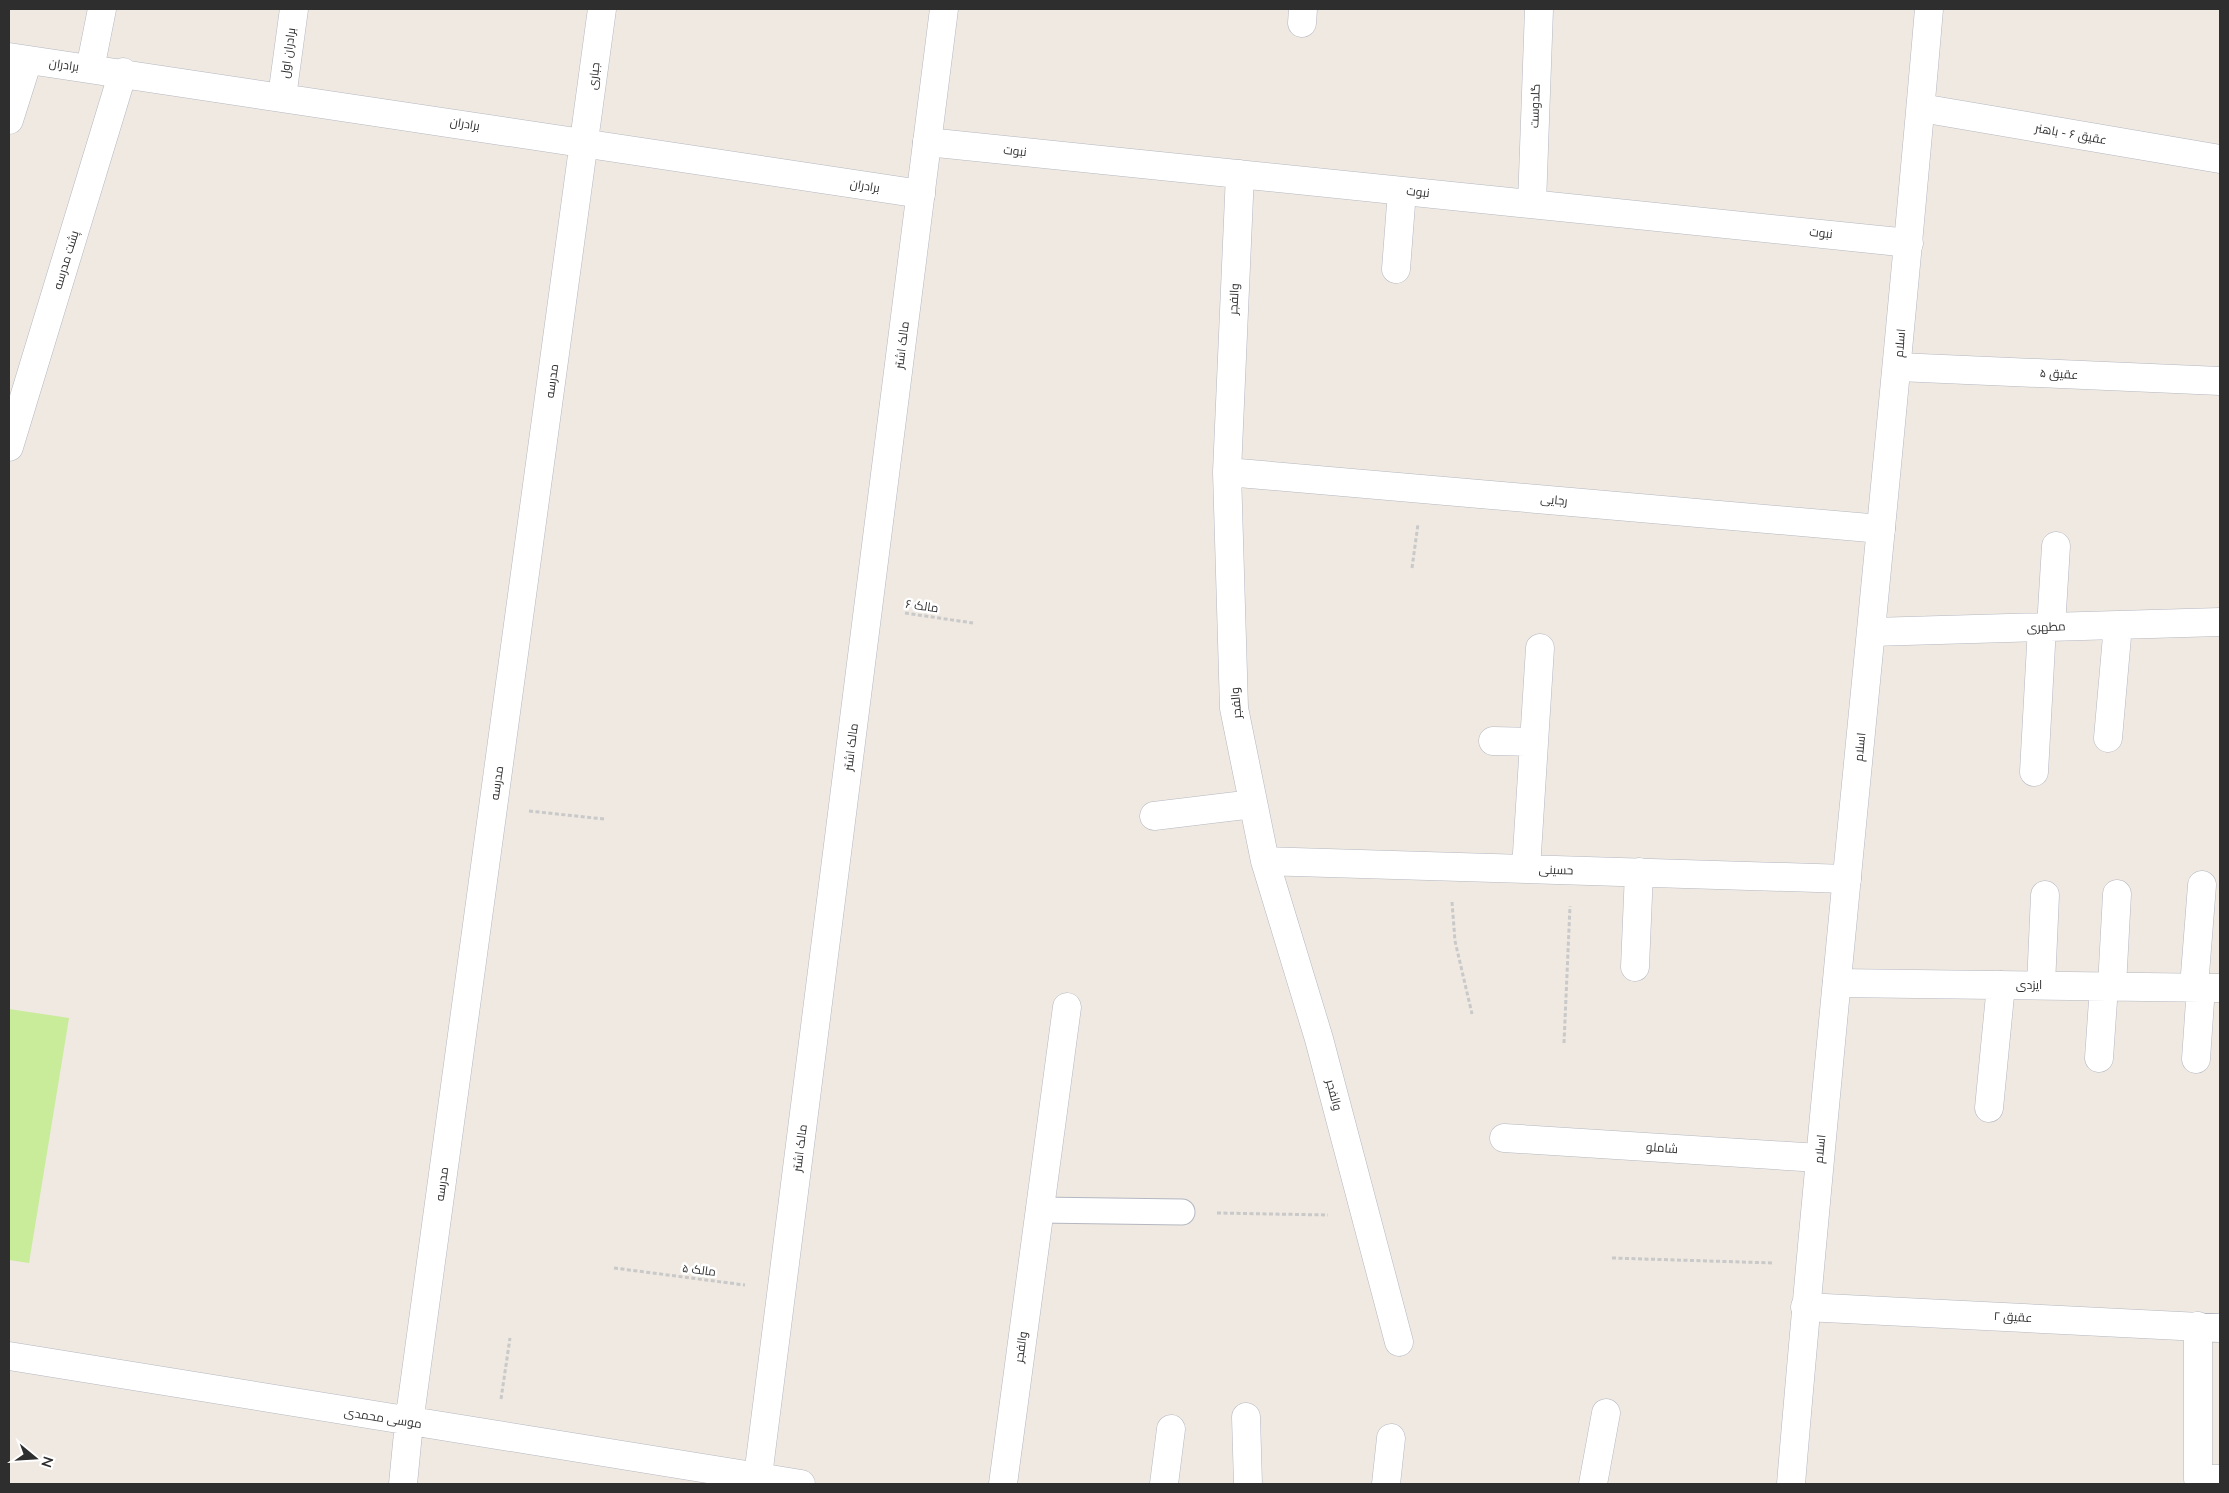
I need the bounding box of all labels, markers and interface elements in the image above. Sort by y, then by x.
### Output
street label: برادران اول [277,27,299,79]
street label: برادران [48,55,80,75]
street label: جباری [584,61,604,91]
street label: گلدوست [1526,83,1544,129]
street label: برادران [449,114,481,134]
street label: عقیق ۶ - باهنر [2033,120,2108,148]
street label: نبوت [1003,142,1027,160]
street label: برادران [849,176,881,196]
street label: نبوت [1406,183,1430,201]
street label: نبوت [1809,224,1833,242]
street label: پشت مدرسه [49,228,84,292]
street label: والفجر [1225,283,1243,316]
street label: مالک اشتر [891,320,913,371]
street label: اسلام [1891,328,1909,358]
street label: مدرسه [542,363,562,399]
street label: عقیق ۵ [2039,365,2079,383]
street label: رجایی [1540,491,1568,509]
street label: مالک ۶ [904,596,940,616]
street label: مطهری [2026,618,2066,636]
street label: والفجر [1227,687,1245,720]
street label: مالک اشتر [840,722,862,773]
street label: اسلام [1851,732,1869,762]
street label: مدرسه [487,765,507,801]
street label: حسینی [1538,861,1574,879]
street label: ایزدی [2016,977,2042,993]
street label: والفجر [1322,1077,1346,1112]
street label: مالک اشتر [789,1123,811,1174]
street label: اسلام [1811,1134,1829,1164]
street label: شاملو [1646,1139,1678,1157]
street label: مدرسه [432,1166,452,1202]
street label: مالک ۵ [681,1260,717,1280]
street label: عقیق ۲ [1993,1308,2033,1326]
street label: والفجر [1011,1330,1031,1365]
street label: موسی محمدی [343,1404,423,1432]
north arrow [10,1433,60,1483]
text: N [36,1454,58,1470]

